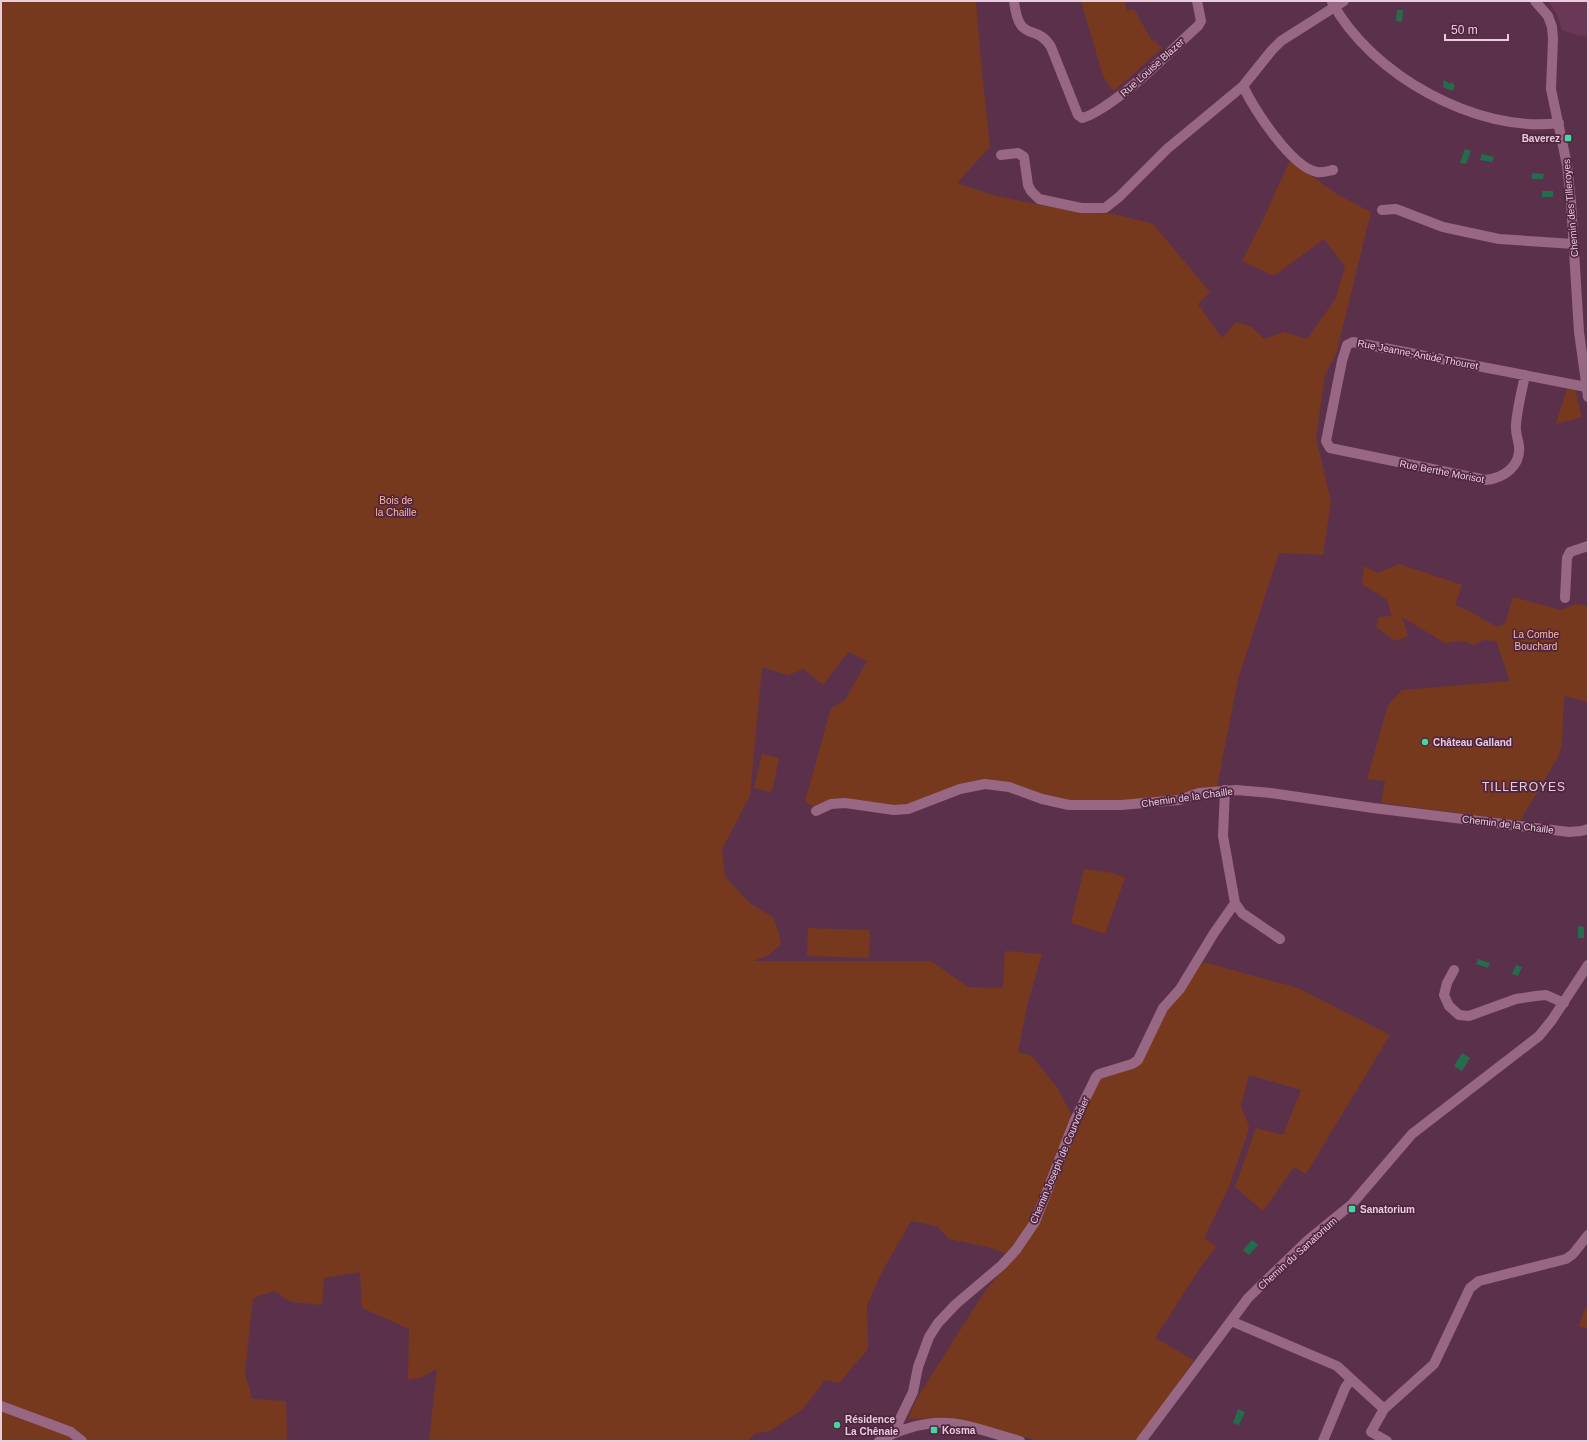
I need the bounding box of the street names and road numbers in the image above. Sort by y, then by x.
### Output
street label: Rue Louise Blazer [1118,35,1187,99]
street label: Chemin des Tilleroyes [1561,158,1580,257]
street label: Rue Jeanne-Antide Thouret [1357,337,1479,372]
street label: Rue Berthe Morisot [1399,458,1485,485]
street label: Chemin de la Chaille [1141,786,1234,809]
street label: Chemin de la Chaille [1461,813,1555,836]
street label: Chemin Joseph de Courvoisier [1028,1094,1091,1225]
street label: Chemin du Sanatorium [1256,1215,1339,1292]

